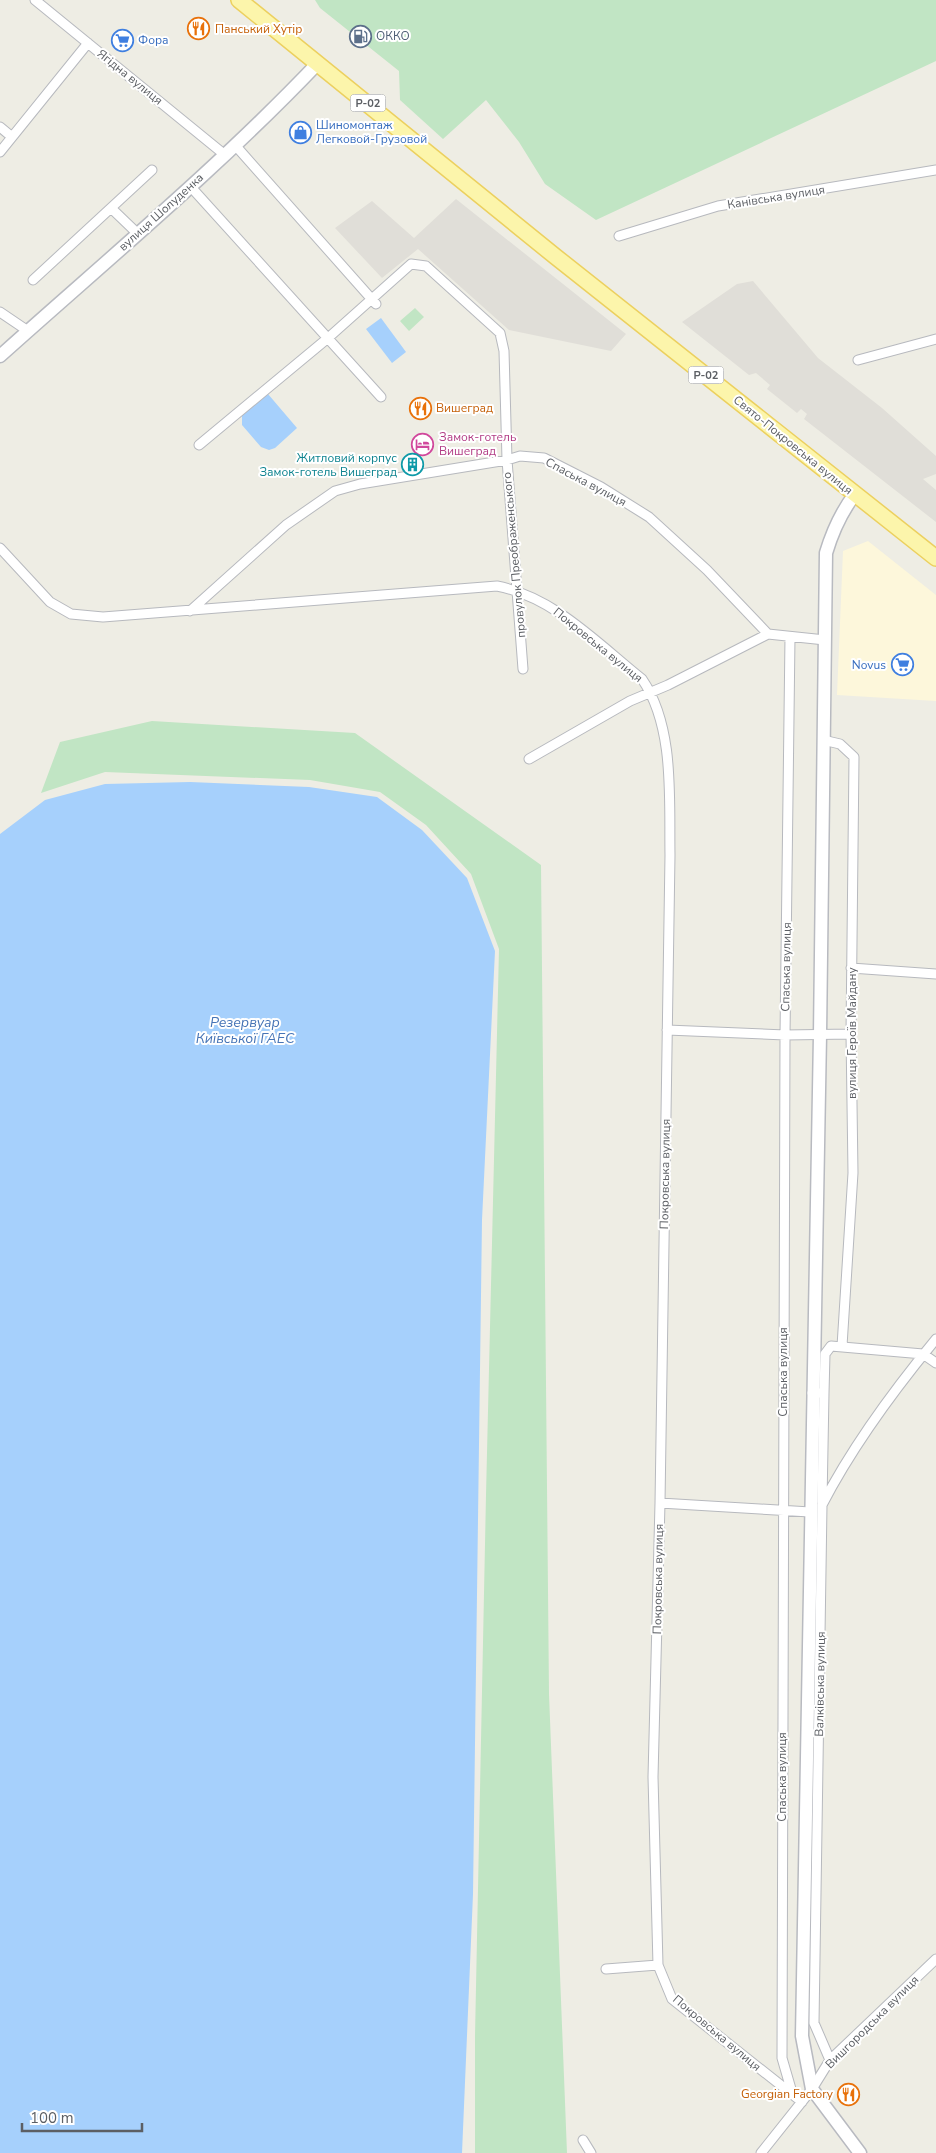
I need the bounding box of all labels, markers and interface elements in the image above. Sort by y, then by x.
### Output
restaurant icon: Панський Хутір [187,17,211,41]
place label: Панський Хутір [215,21,302,37]
fuel station icon: ОККО [348,24,372,48]
supermarket icon: Фора [110,28,134,52]
place label: ОККО [376,28,410,44]
place label: Фора [138,32,169,48]
street label: Ягідна вулиця [94,46,166,108]
road number: Р-02 [350,95,386,112]
place label: Шиномонтаж Легковой-Грузовой [316,117,427,147]
shop icon: Шиномонтаж Легковой-Грузовой [288,120,312,144]
street label: вулиця Шолуденка [115,170,207,254]
street label: Канівська вулиця [726,181,826,213]
road number: Р-02 [688,366,724,384]
street label: Свято-Покровська вулиця [730,392,856,498]
restaurant icon: Вишеград [408,396,432,420]
place label: Вишеград [436,400,493,416]
place label: Замок-готель Вишеград [439,429,516,459]
hotel icon: Замок-готель Вишеград [411,432,435,456]
place label: Житловий корпус Замок-готель Вишеград [259,450,397,480]
building icon: Житловий корпус Замок-готель Вишеград [401,453,425,477]
street label: Спаська вулиця [543,454,629,510]
street label: провулок Преображенського [499,471,529,639]
street label: Покровська вулиця [550,604,646,686]
supermarket icon: Novus [890,653,914,677]
place label: Novus [852,657,886,673]
street label: Спаська вулиця [777,922,795,1012]
street label: вулиця Героїв Майдану [844,966,860,1099]
water label: Резервуар Київської ГАЕС [196,1013,295,1048]
street label: Покровська вулиця [656,1119,674,1229]
street label: Спаська вулиця [775,1327,791,1417]
street label: Покровська вулиця [649,1524,667,1634]
street label: Валківська вулиця [811,1631,829,1737]
street label: Спаська вулиця [774,1732,790,1822]
street label: Вишгородська вулиця [822,1972,922,2072]
street label: Покровська вулиця [669,1991,765,2075]
restaurant icon: Georgian Factory [837,2082,861,2106]
place label: Georgian Factory [741,2086,834,2102]
scale bar [22,2100,142,2132]
text: 100 m [30,2108,74,2128]

